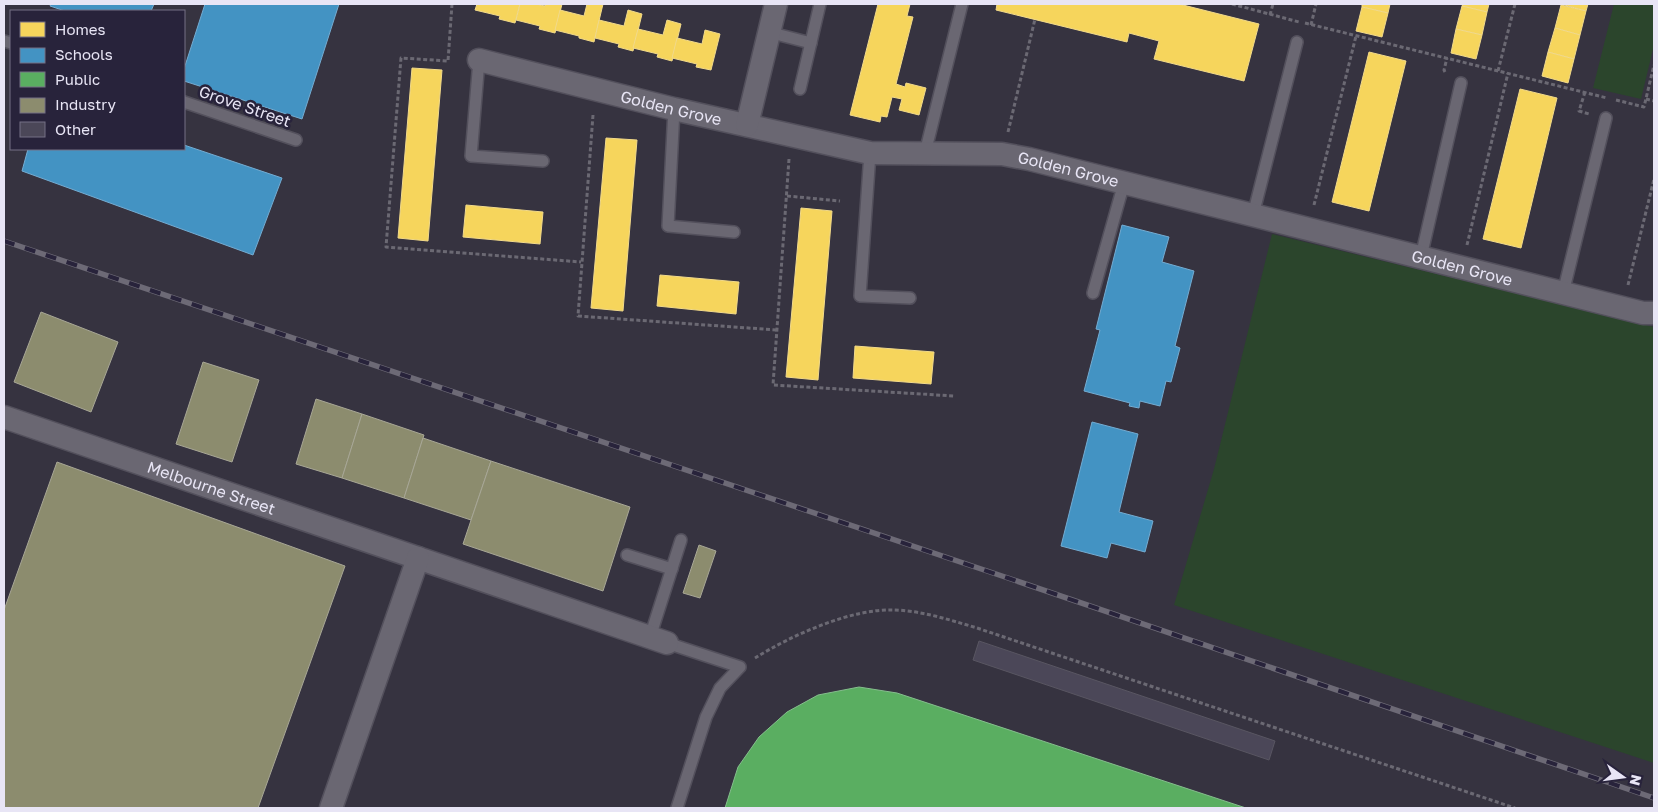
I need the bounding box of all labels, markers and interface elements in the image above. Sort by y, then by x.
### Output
legend [10,10,185,150]
text: Homes [55,20,105,38]
text: Schools [55,45,113,63]
text: Public [55,70,100,88]
street label: Grove Street [196,81,294,131]
street label: Golden Grove [618,86,724,129]
text: Industry [55,95,116,113]
text: Other [55,120,96,138]
street label: Golden Grove [1016,147,1121,191]
street label: Golden Grove [1410,245,1515,290]
street label: Melbourne Street [145,457,278,519]
north arrow [1598,752,1648,802]
text: N [1627,773,1646,787]

